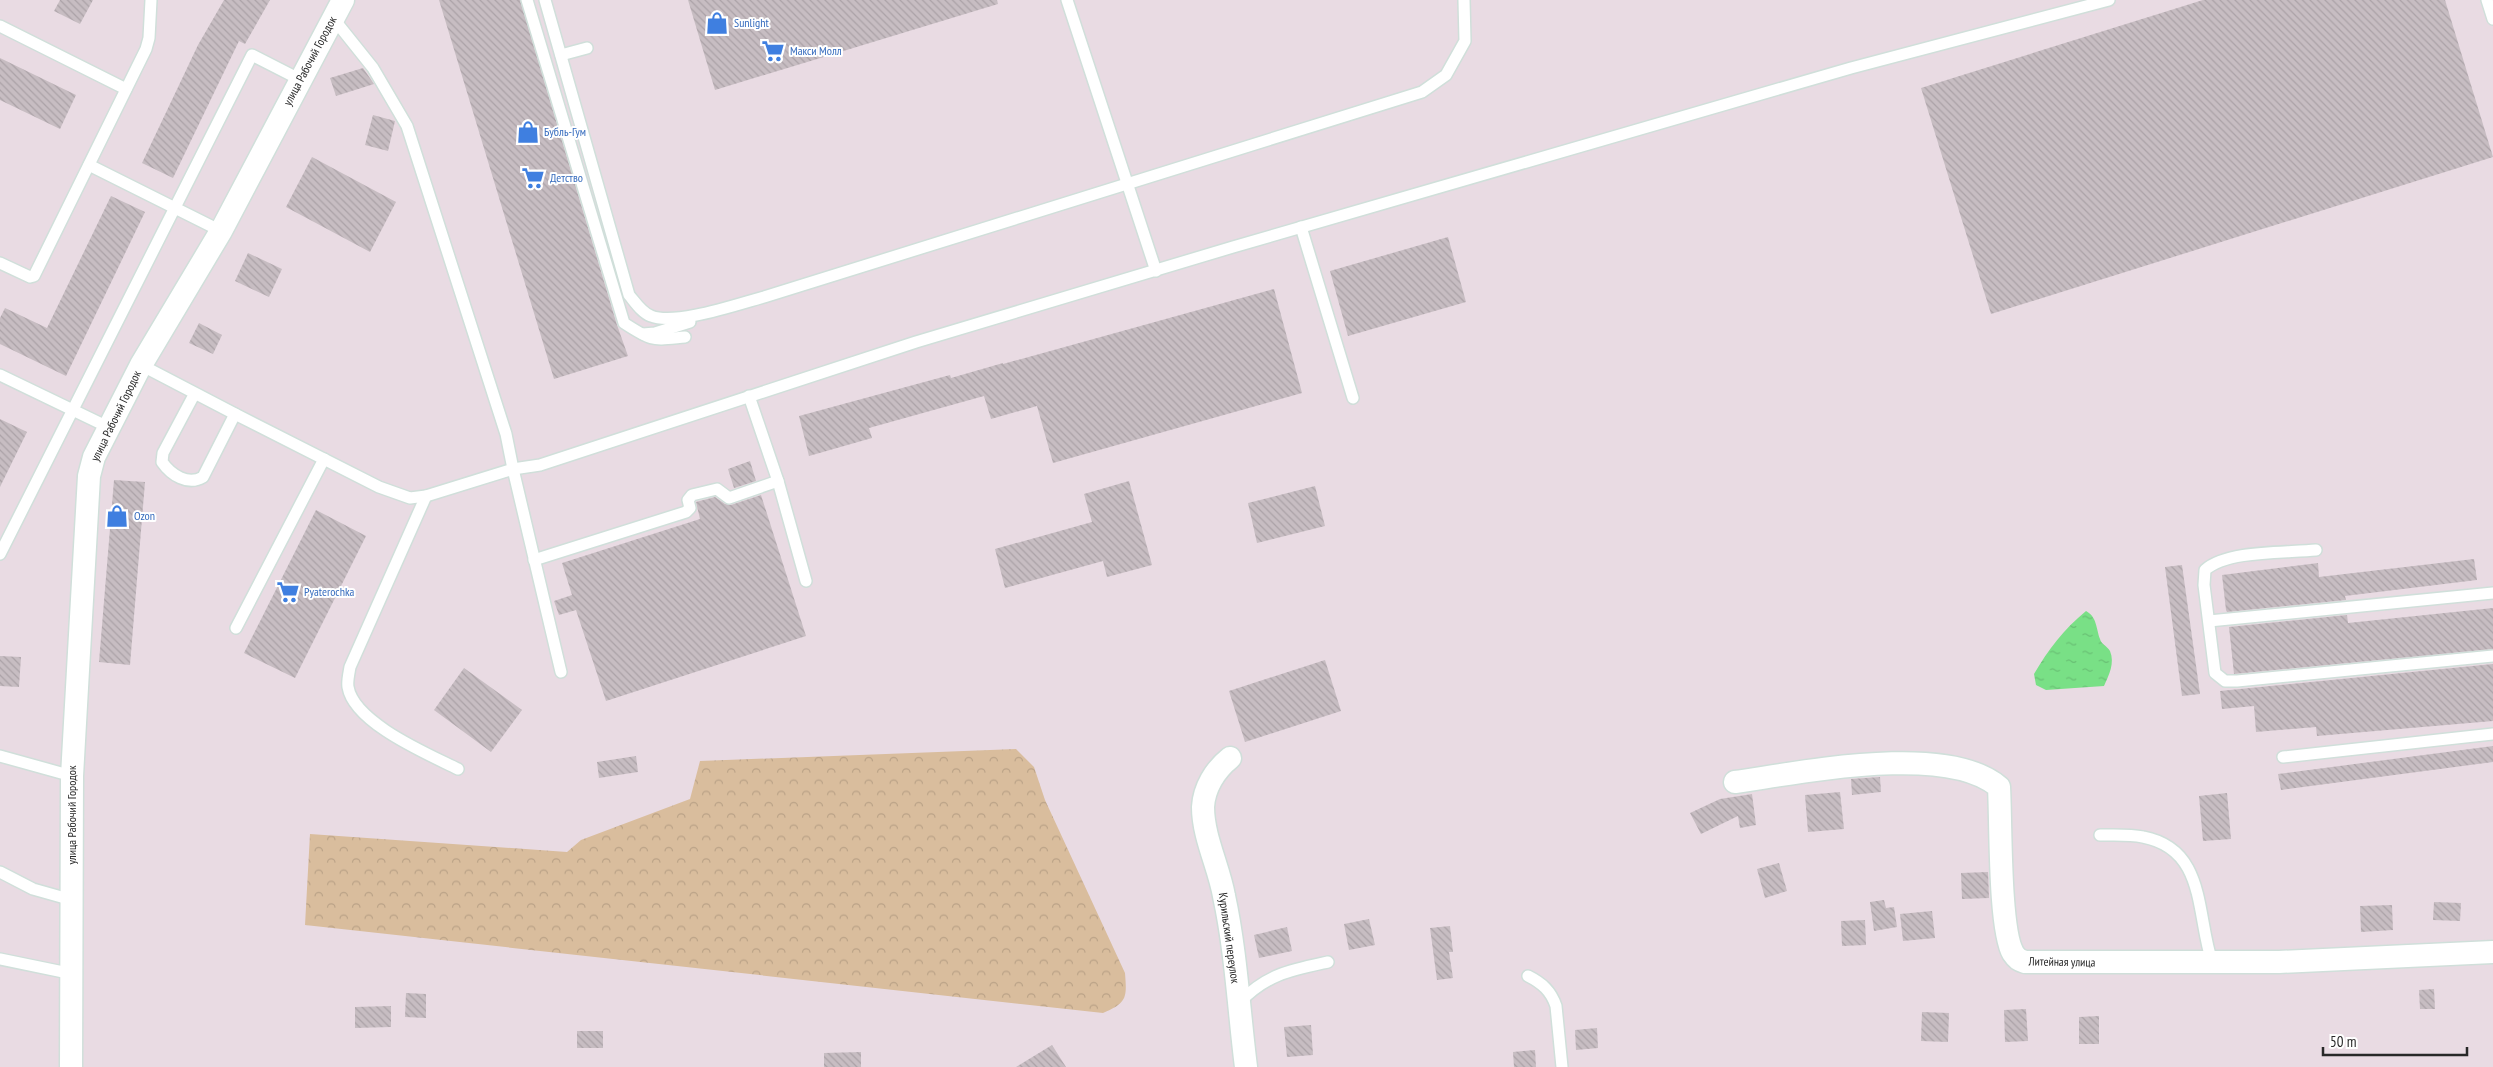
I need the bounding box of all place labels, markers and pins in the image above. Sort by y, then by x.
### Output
shop icon: Sunlight [704,10,730,36]
place label: Sunlight [734,15,769,30]
supermarket icon: Макси Молл [760,38,786,64]
place label: Макси Молл [790,43,842,58]
shop icon: Бубль-Гум [515,119,541,145]
place label: Бубль-Гум [544,124,586,139]
supermarket icon: Детство [520,165,546,191]
place label: Детство [550,170,583,185]
shop icon: Ozon [104,503,130,529]
place label: Ozon [134,508,155,523]
supermarket icon: Pyaterochka [275,579,301,605]
place label: Pyaterochka [304,584,355,599]

